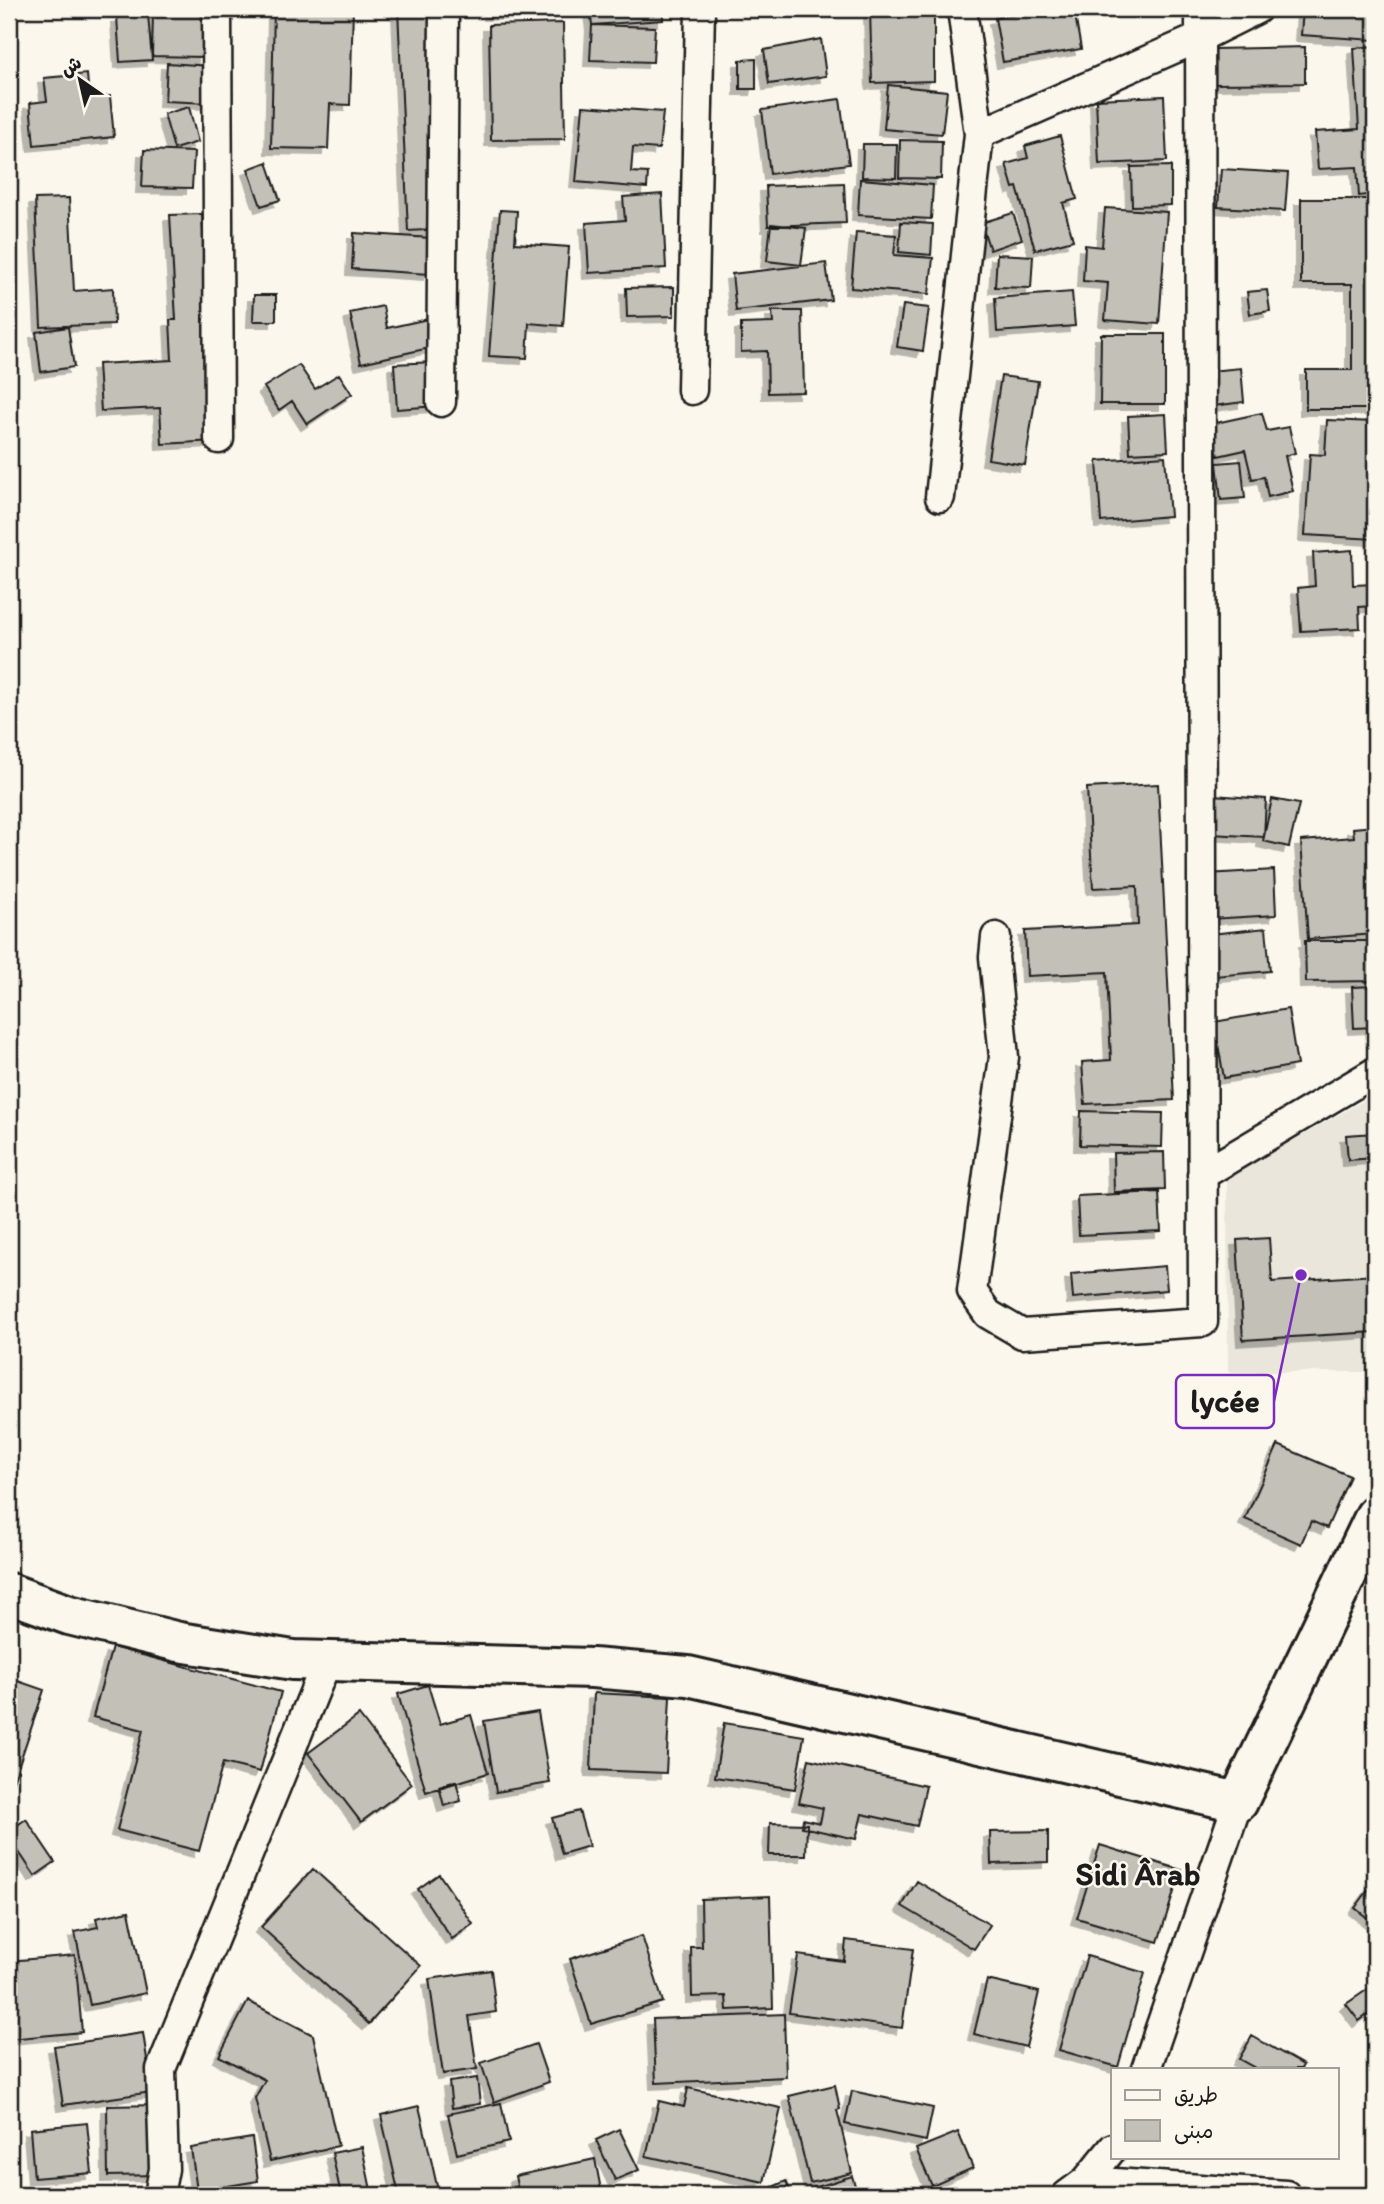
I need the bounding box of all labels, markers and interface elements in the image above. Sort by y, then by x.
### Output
north arrow [46,46,116,116]
text: ش [56,51,86,82]
callout: lycée [1176,1375,1274,1428]
text: lycée [1190,1382,1260,1420]
district label: Sidi Ârab [1075,1855,1201,1893]
legend [1111,2068,1338,2158]
text: طريق [1174,2082,1218,2107]
text: مبنى [1174,2118,1213,2145]

